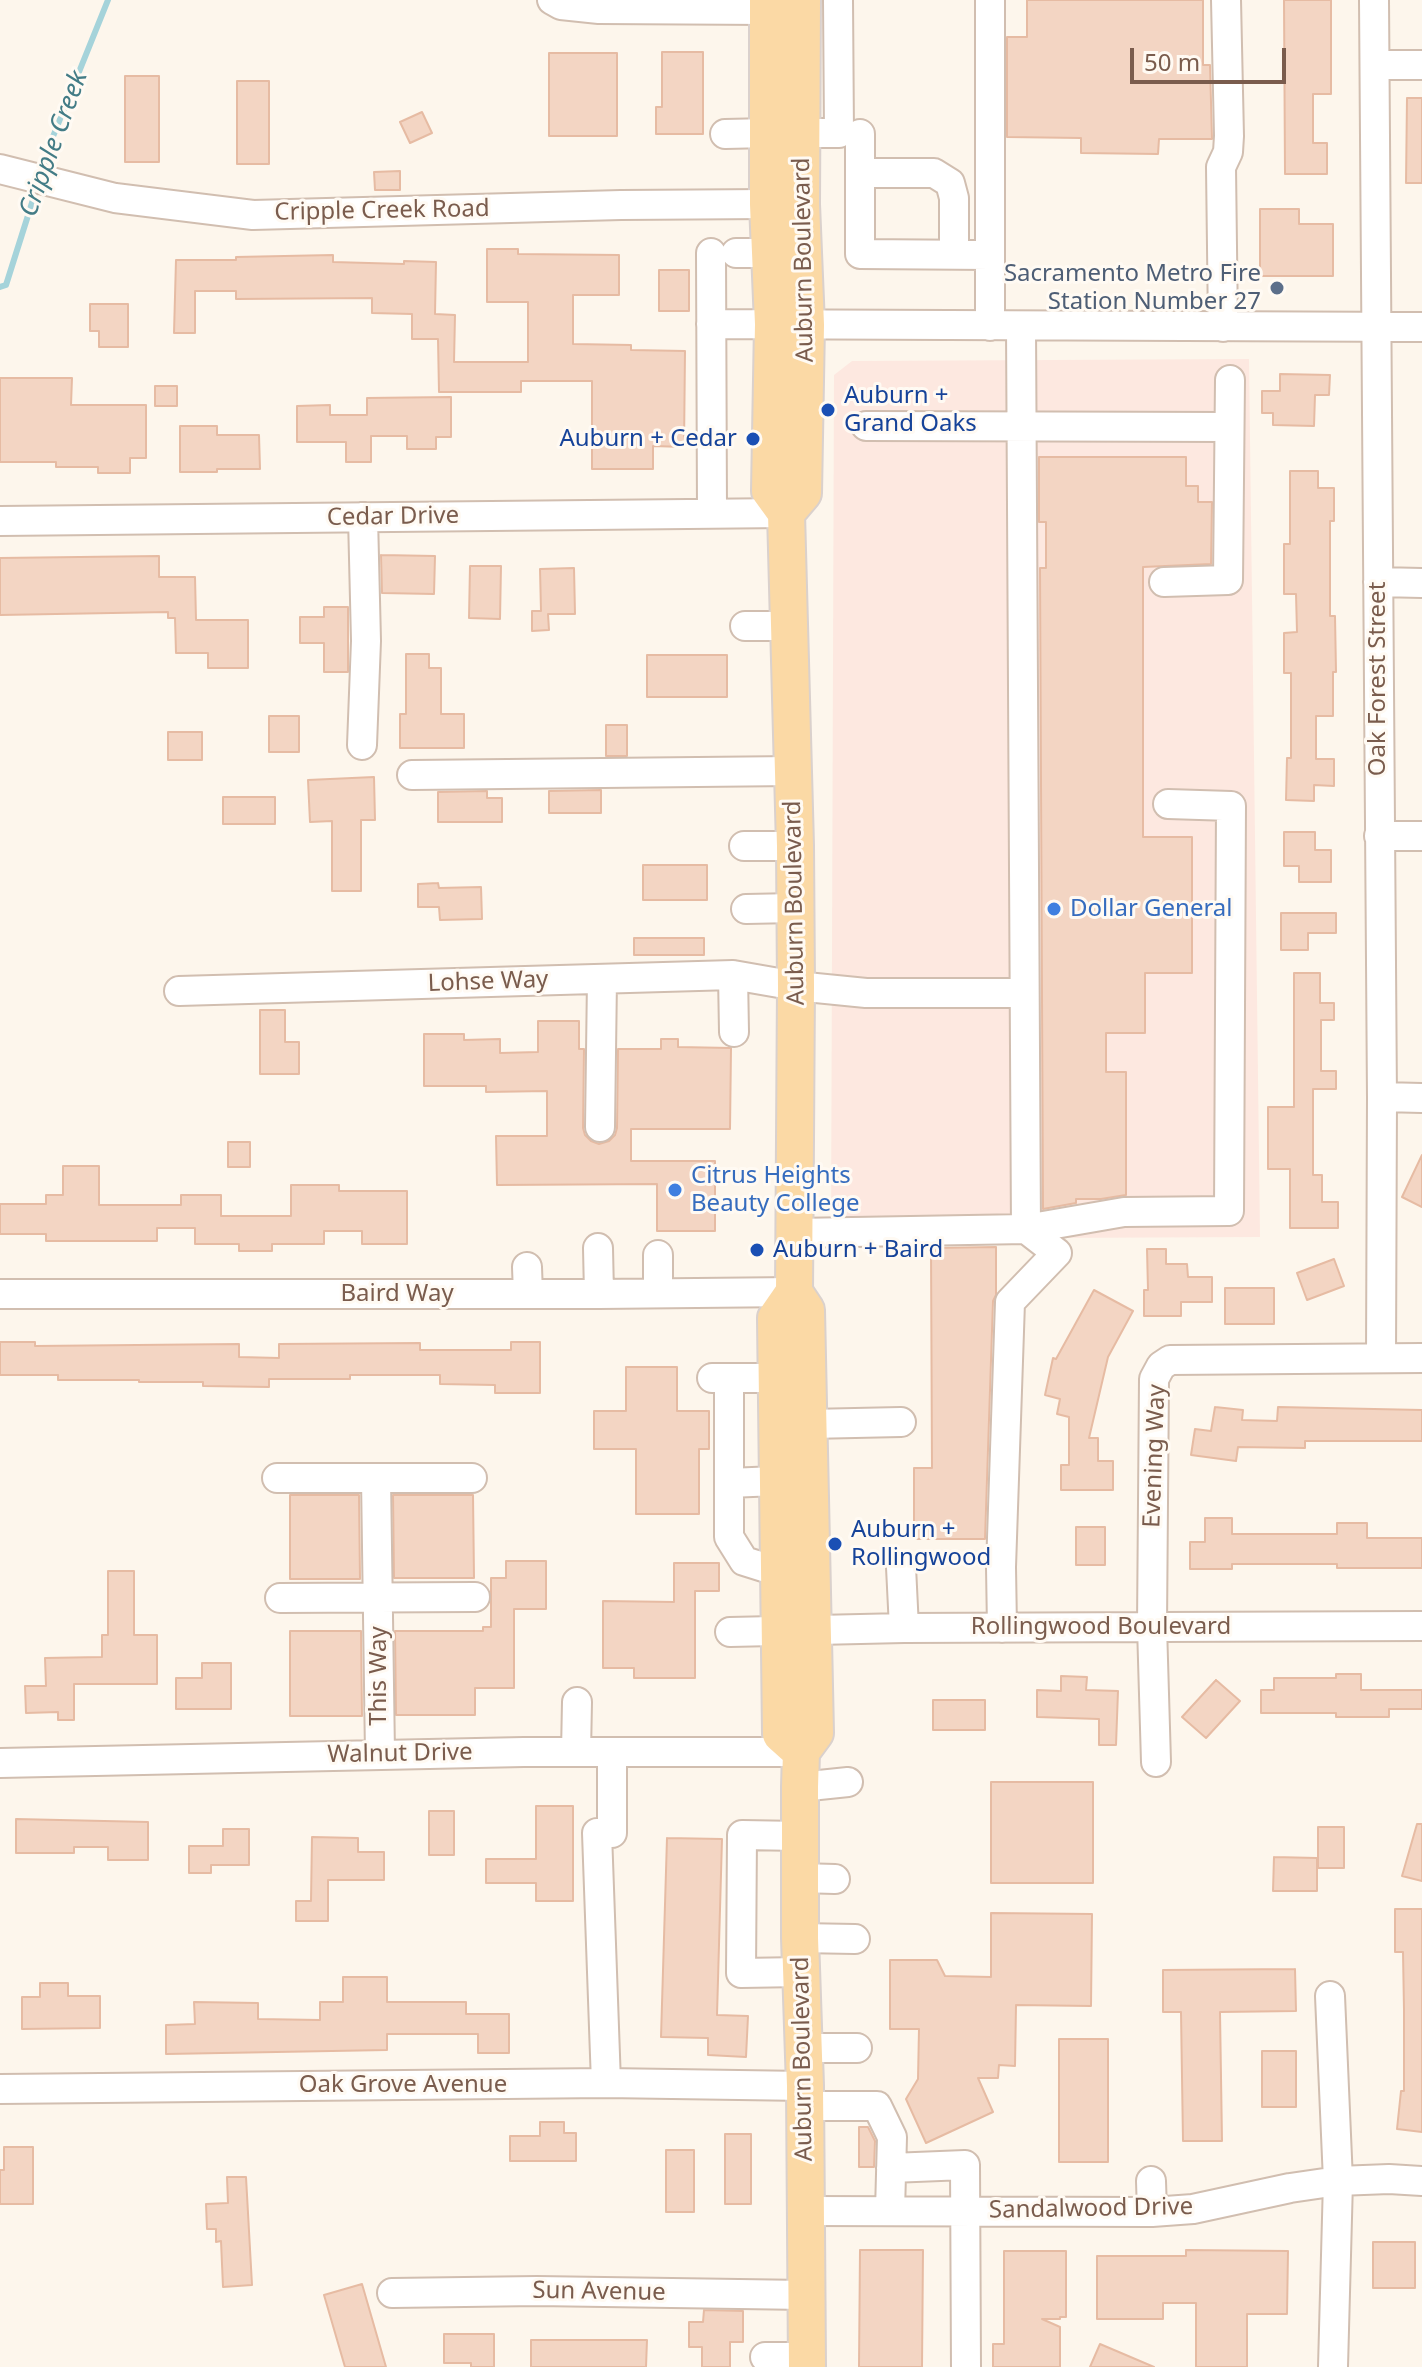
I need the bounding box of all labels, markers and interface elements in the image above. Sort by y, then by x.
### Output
scale bar [1134,32,1290,82]
text: 50 m [1144,45,1200,78]
water label: Cripple Creek [13,67,95,221]
street label: Auburn Boulevard [788,157,820,363]
street label: Cripple Creek Road [274,195,490,227]
place label: Sacramento Metro Fire Station Number 27 [1004,260,1261,316]
marker: Sacramento Metro Fire Station Number 27 [1268,279,1286,297]
place label: Auburn + Grand Oaks [844,382,977,438]
marker: Auburn + Grand Oaks [819,401,837,419]
place label: Auburn + Cedar [559,425,737,453]
marker: Auburn + Cedar [744,430,762,448]
street label: Cedar Drive [327,501,459,533]
street label: Oak Forest Street [1364,582,1392,776]
street label: Auburn Boulevard [779,800,811,1006]
place label: Dollar General [1070,895,1233,923]
marker: Dollar General [1045,900,1063,918]
street label: Lohse Way [427,966,549,998]
place label: Citrus Heights Beauty College [691,1162,859,1218]
marker: Citrus Heights Beauty College [666,1181,684,1199]
place label: Auburn + Baird [773,1236,943,1264]
marker: Auburn + Baird [748,1241,766,1259]
street label: Baird Way [340,1280,454,1308]
street label: Evening Way [1138,1384,1172,1528]
place label: Auburn + Rollingwood [851,1516,991,1572]
marker: Auburn + Rollingwood [826,1535,844,1553]
street label: Rollingwood Boulevard [971,1613,1231,1641]
street label: This Way [365,1626,393,1726]
street label: Walnut Drive [327,1738,473,1770]
street label: Auburn Boulevard [787,1956,819,2162]
street label: Oak Grove Avenue [299,2071,507,2099]
street label: Sandalwood Drive [989,2193,1193,2225]
street label: Sun Avenue [532,2276,666,2308]

